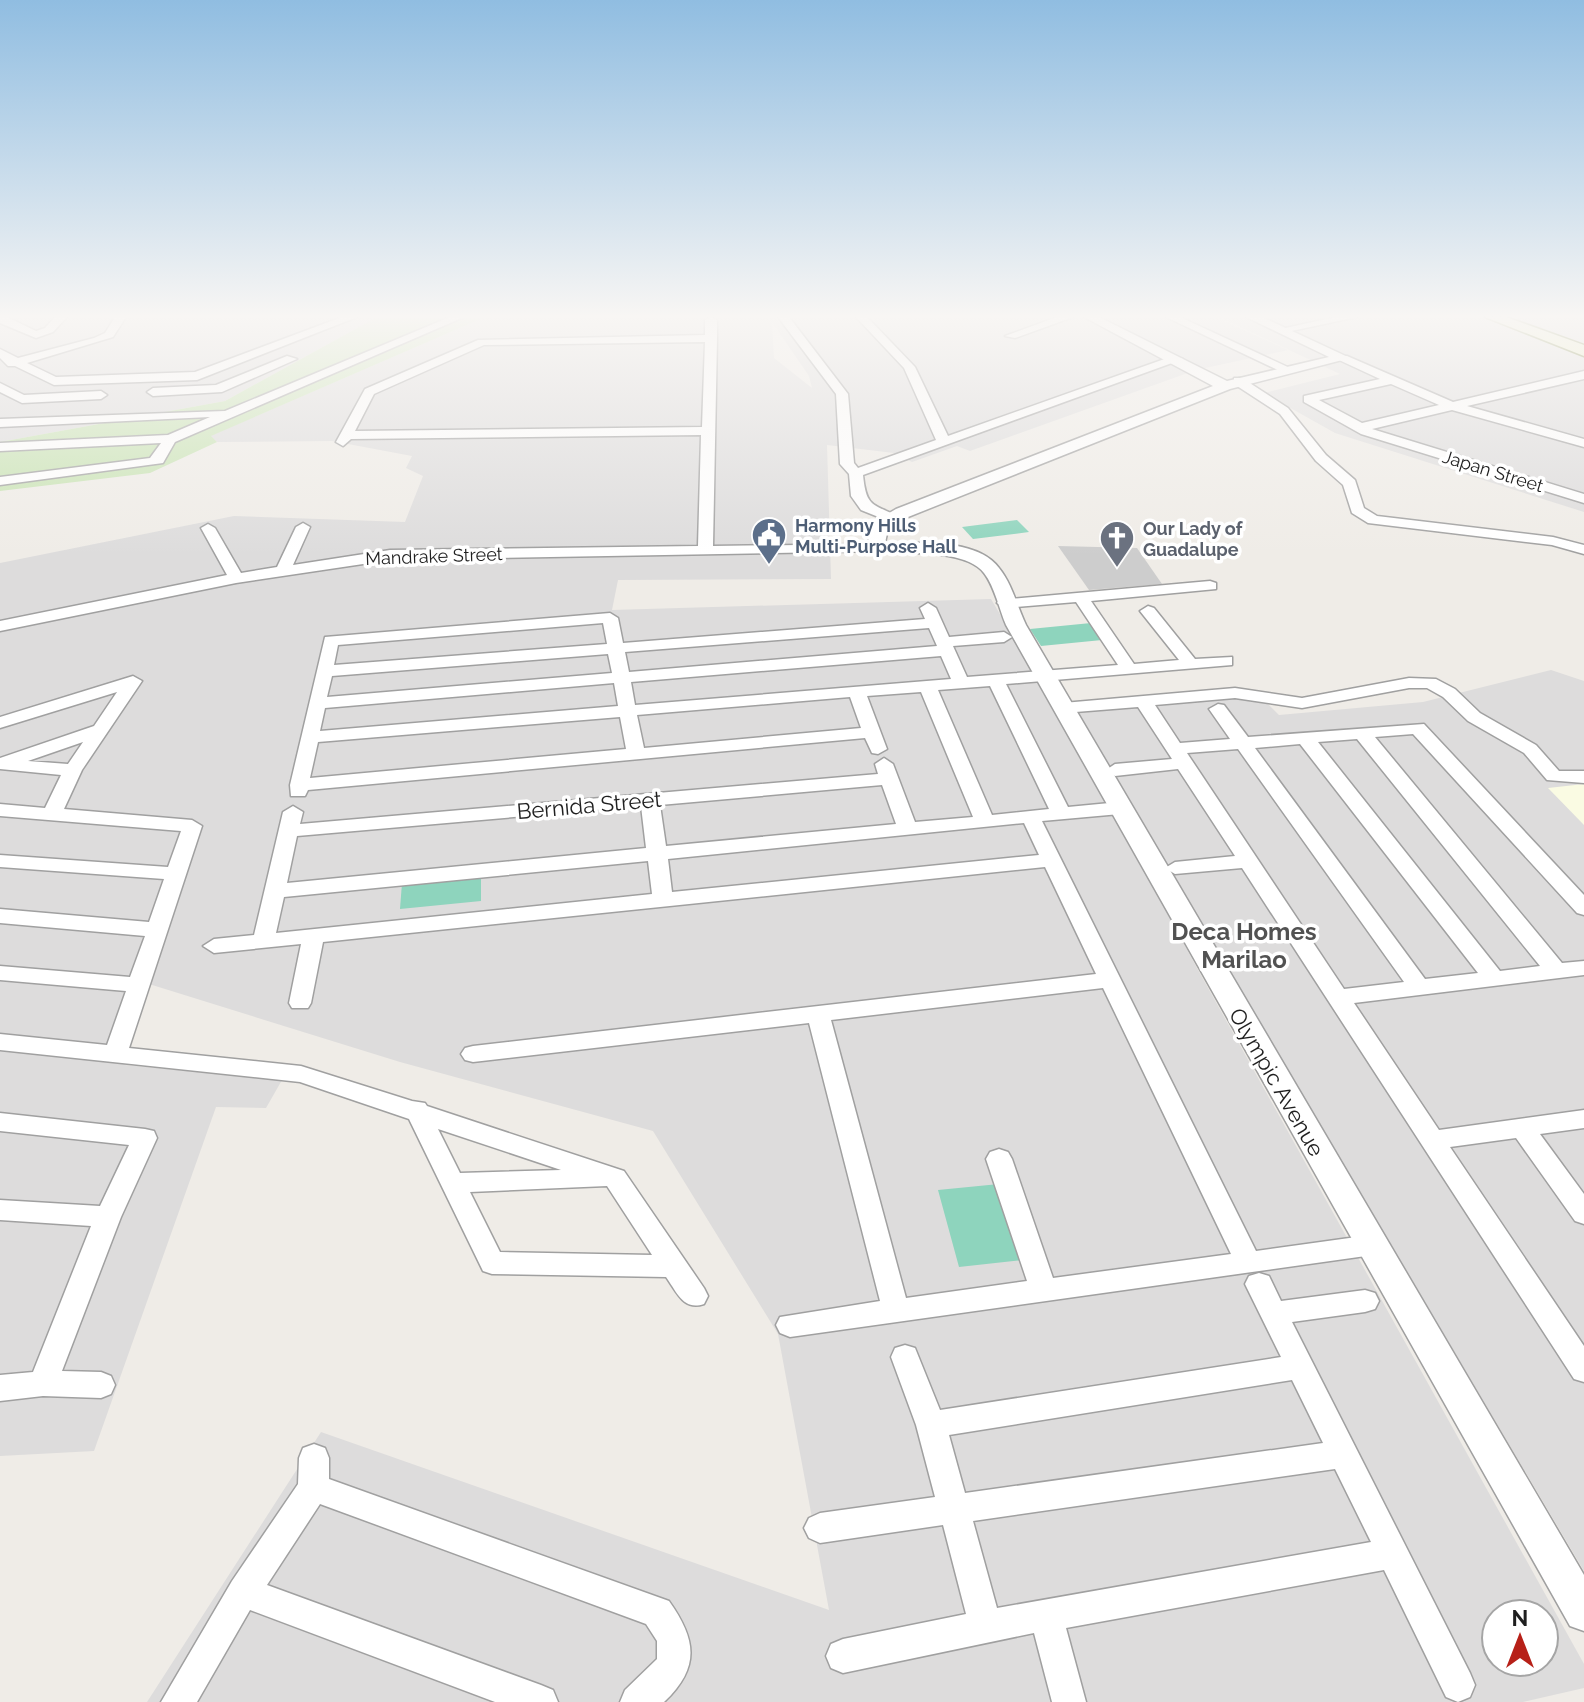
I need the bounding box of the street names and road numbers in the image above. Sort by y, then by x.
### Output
street label: Japan Street [1440,446,1546,496]
street label: Mandrake Street [365,543,503,569]
street label: Bernida Street [516,786,663,824]
street label: Olympic Avenue [1224,1003,1330,1161]

